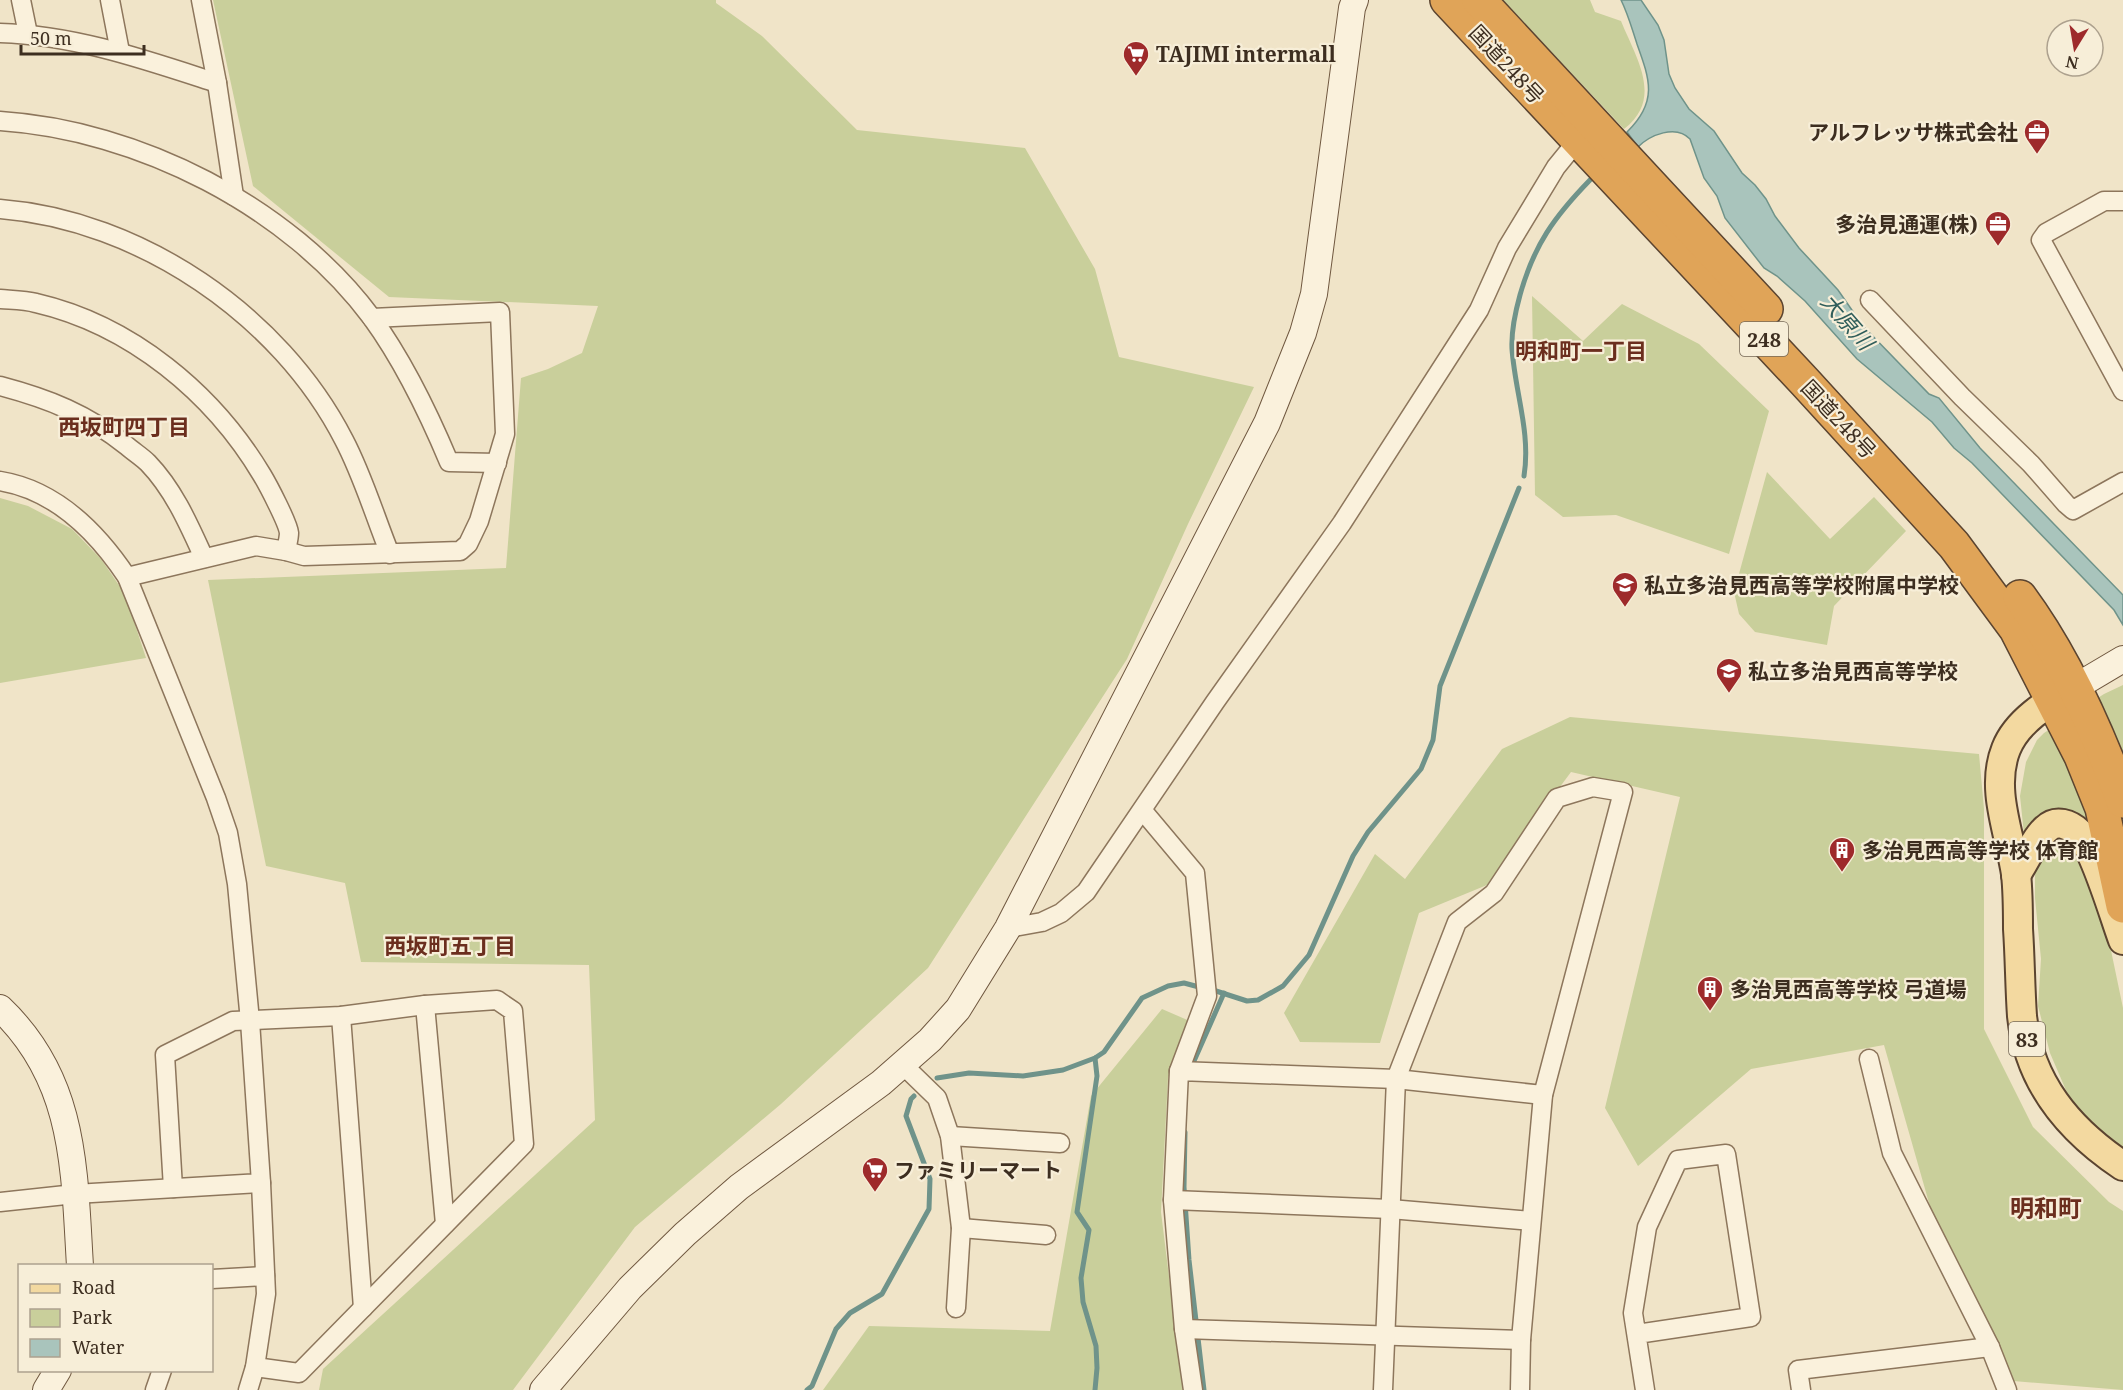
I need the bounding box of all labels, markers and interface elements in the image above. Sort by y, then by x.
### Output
scale bar [21,18,144,56]
north arrow [2045,18,2105,78]
street label: 国道248号 [1463,19,1551,109]
text: 50 m [30,26,72,50]
supermarket icon: TAJIMI intermall [1121,39,1151,77]
place label: TAJIMI intermall [1156,40,1336,68]
text: N [2063,51,2080,75]
office icon: アルフレッサ株式会社 [2022,117,2052,155]
place label: アルフレッサ株式会社 [1808,118,2018,146]
office icon: 多治見通運(株) [1983,209,2013,247]
place label: 多治見通運(株) [1835,210,1978,238]
water label: 大原川 [1815,286,1882,357]
road number: 248 [1740,322,1788,356]
district label: 明和町一丁目 [1515,335,1647,365]
street label: 国道248号 [1795,374,1883,464]
district label: 西坂町四丁目 [58,411,190,441]
school or university icon: 私立多治見西高等学校附属中学校 [1610,570,1640,608]
place label: 私立多治見西高等学校附属中学校 [1644,571,1959,599]
school or university icon: 私立多治見西高等学校 [1714,656,1744,694]
place label: 私立多治見西高等学校 [1748,657,1958,685]
building icon: 多治見西高等学校 体育館 [1827,835,1857,873]
place label: 多治見西高等学校 体育館 [1862,836,2098,864]
district label: 西坂町五丁目 [384,930,516,960]
building icon: 多治見西高等学校 弓道場 [1695,974,1725,1012]
place label: 多治見西高等学校 弓道場 [1730,975,1966,1003]
road number: 83 [2009,1022,2045,1056]
supermarket icon: ファミリーマート [860,1155,890,1193]
place label: ファミリーマート [894,1156,1062,1184]
district label: 明和町 [2010,1191,2082,1224]
legend [18,1264,213,1372]
text: Road [72,1275,115,1299]
text: Park [72,1305,112,1329]
text: Water [72,1335,125,1359]

